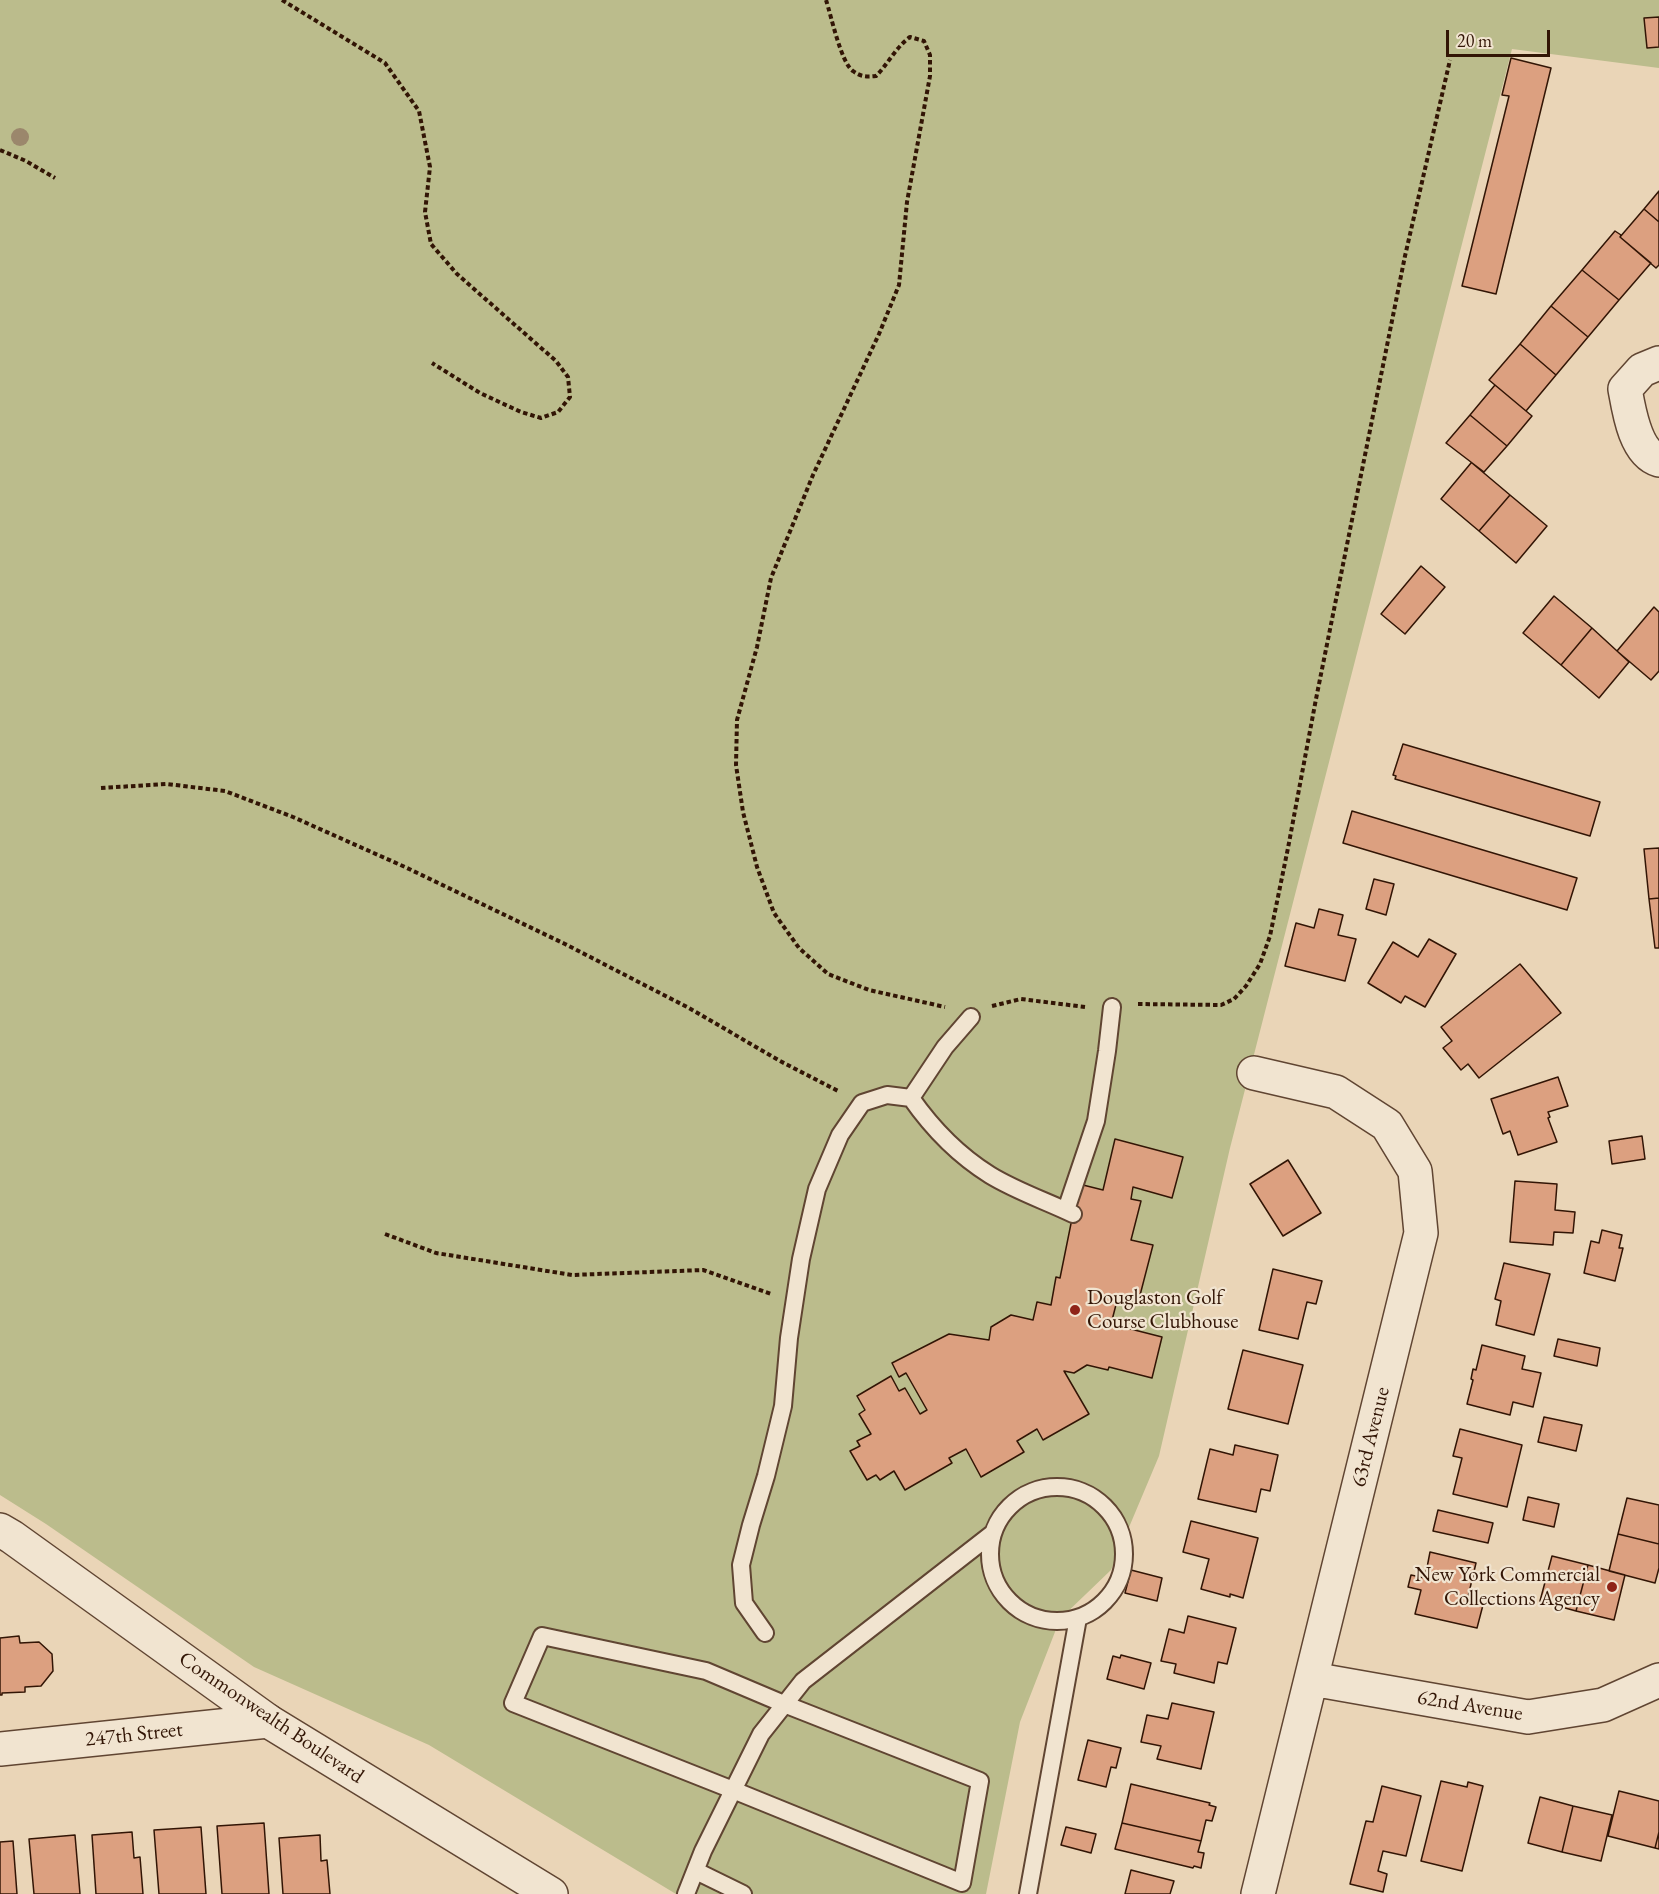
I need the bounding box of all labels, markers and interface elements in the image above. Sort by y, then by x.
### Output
scale bar [1449,18,1552,56]
text: 20 m [1457,29,1492,52]
place label: Douglaston Golf Course Clubhouse [1087,1285,1238,1335]
marker: Douglaston Golf Course Clubhouse [1068,1303,1082,1317]
street label: 63rd Avenue [1346,1384,1396,1490]
place label: New York Commercial Collections Agency [1415,1562,1600,1612]
marker: New York Commercial Collections Agency [1605,1580,1619,1594]
street label: Commonwealth Boulevard [174,1647,368,1789]
street label: 62nd Avenue [1416,1685,1524,1727]
street label: 247th Street [84,1717,184,1753]

